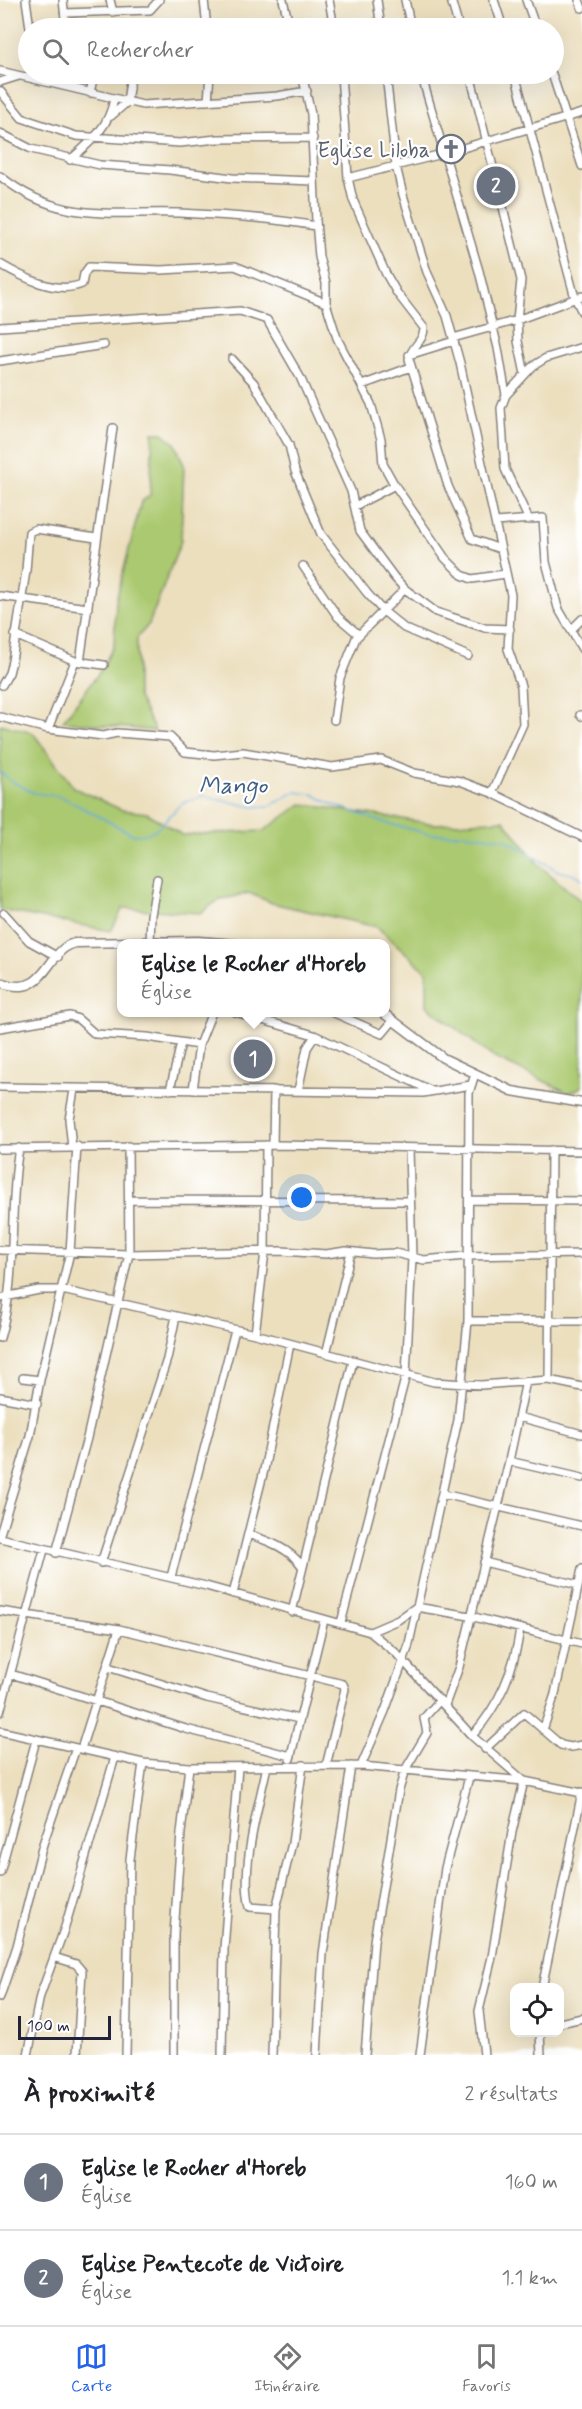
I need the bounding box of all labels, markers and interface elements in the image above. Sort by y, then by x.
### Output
search box [18,18,564,84]
icon: search [39,35,72,68]
text: Rechercher [87,37,194,65]
church icon: Eglise Liloba [435,133,467,165]
place label: Eglise Liloba [317,137,430,166]
pin: 2 [476,164,516,208]
water label: Mango [199,771,268,804]
popup [117,939,390,1017]
text: Eglise le Rocher d'Horeb [141,951,366,979]
text: Église [141,979,192,1006]
pin: 1 [234,1036,272,1082]
your location [287,1183,316,1212]
map controls [510,1983,564,2037]
button: locate [510,1983,564,2037]
scale bar [18,2013,111,2040]
text: 100 m [27,2016,70,2037]
text: À proximité [24,2077,155,2111]
text: 2 résultats [465,2081,558,2108]
text: Eglise le Rocher d'Horeb [81,2155,306,2183]
text: 1 [39,2169,48,2196]
text: 160 m [505,2169,558,2196]
text: Église [81,2183,132,2210]
text: Eglise Pentecote de Victoire [81,2251,344,2279]
text: 2 [39,2265,48,2292]
text: 1.1 km [501,2265,558,2292]
text: Église [81,2279,132,2306]
tab: Carte [71,2340,112,2397]
tab: Itinéraire [254,2340,320,2397]
tab: Favoris [462,2340,511,2397]

